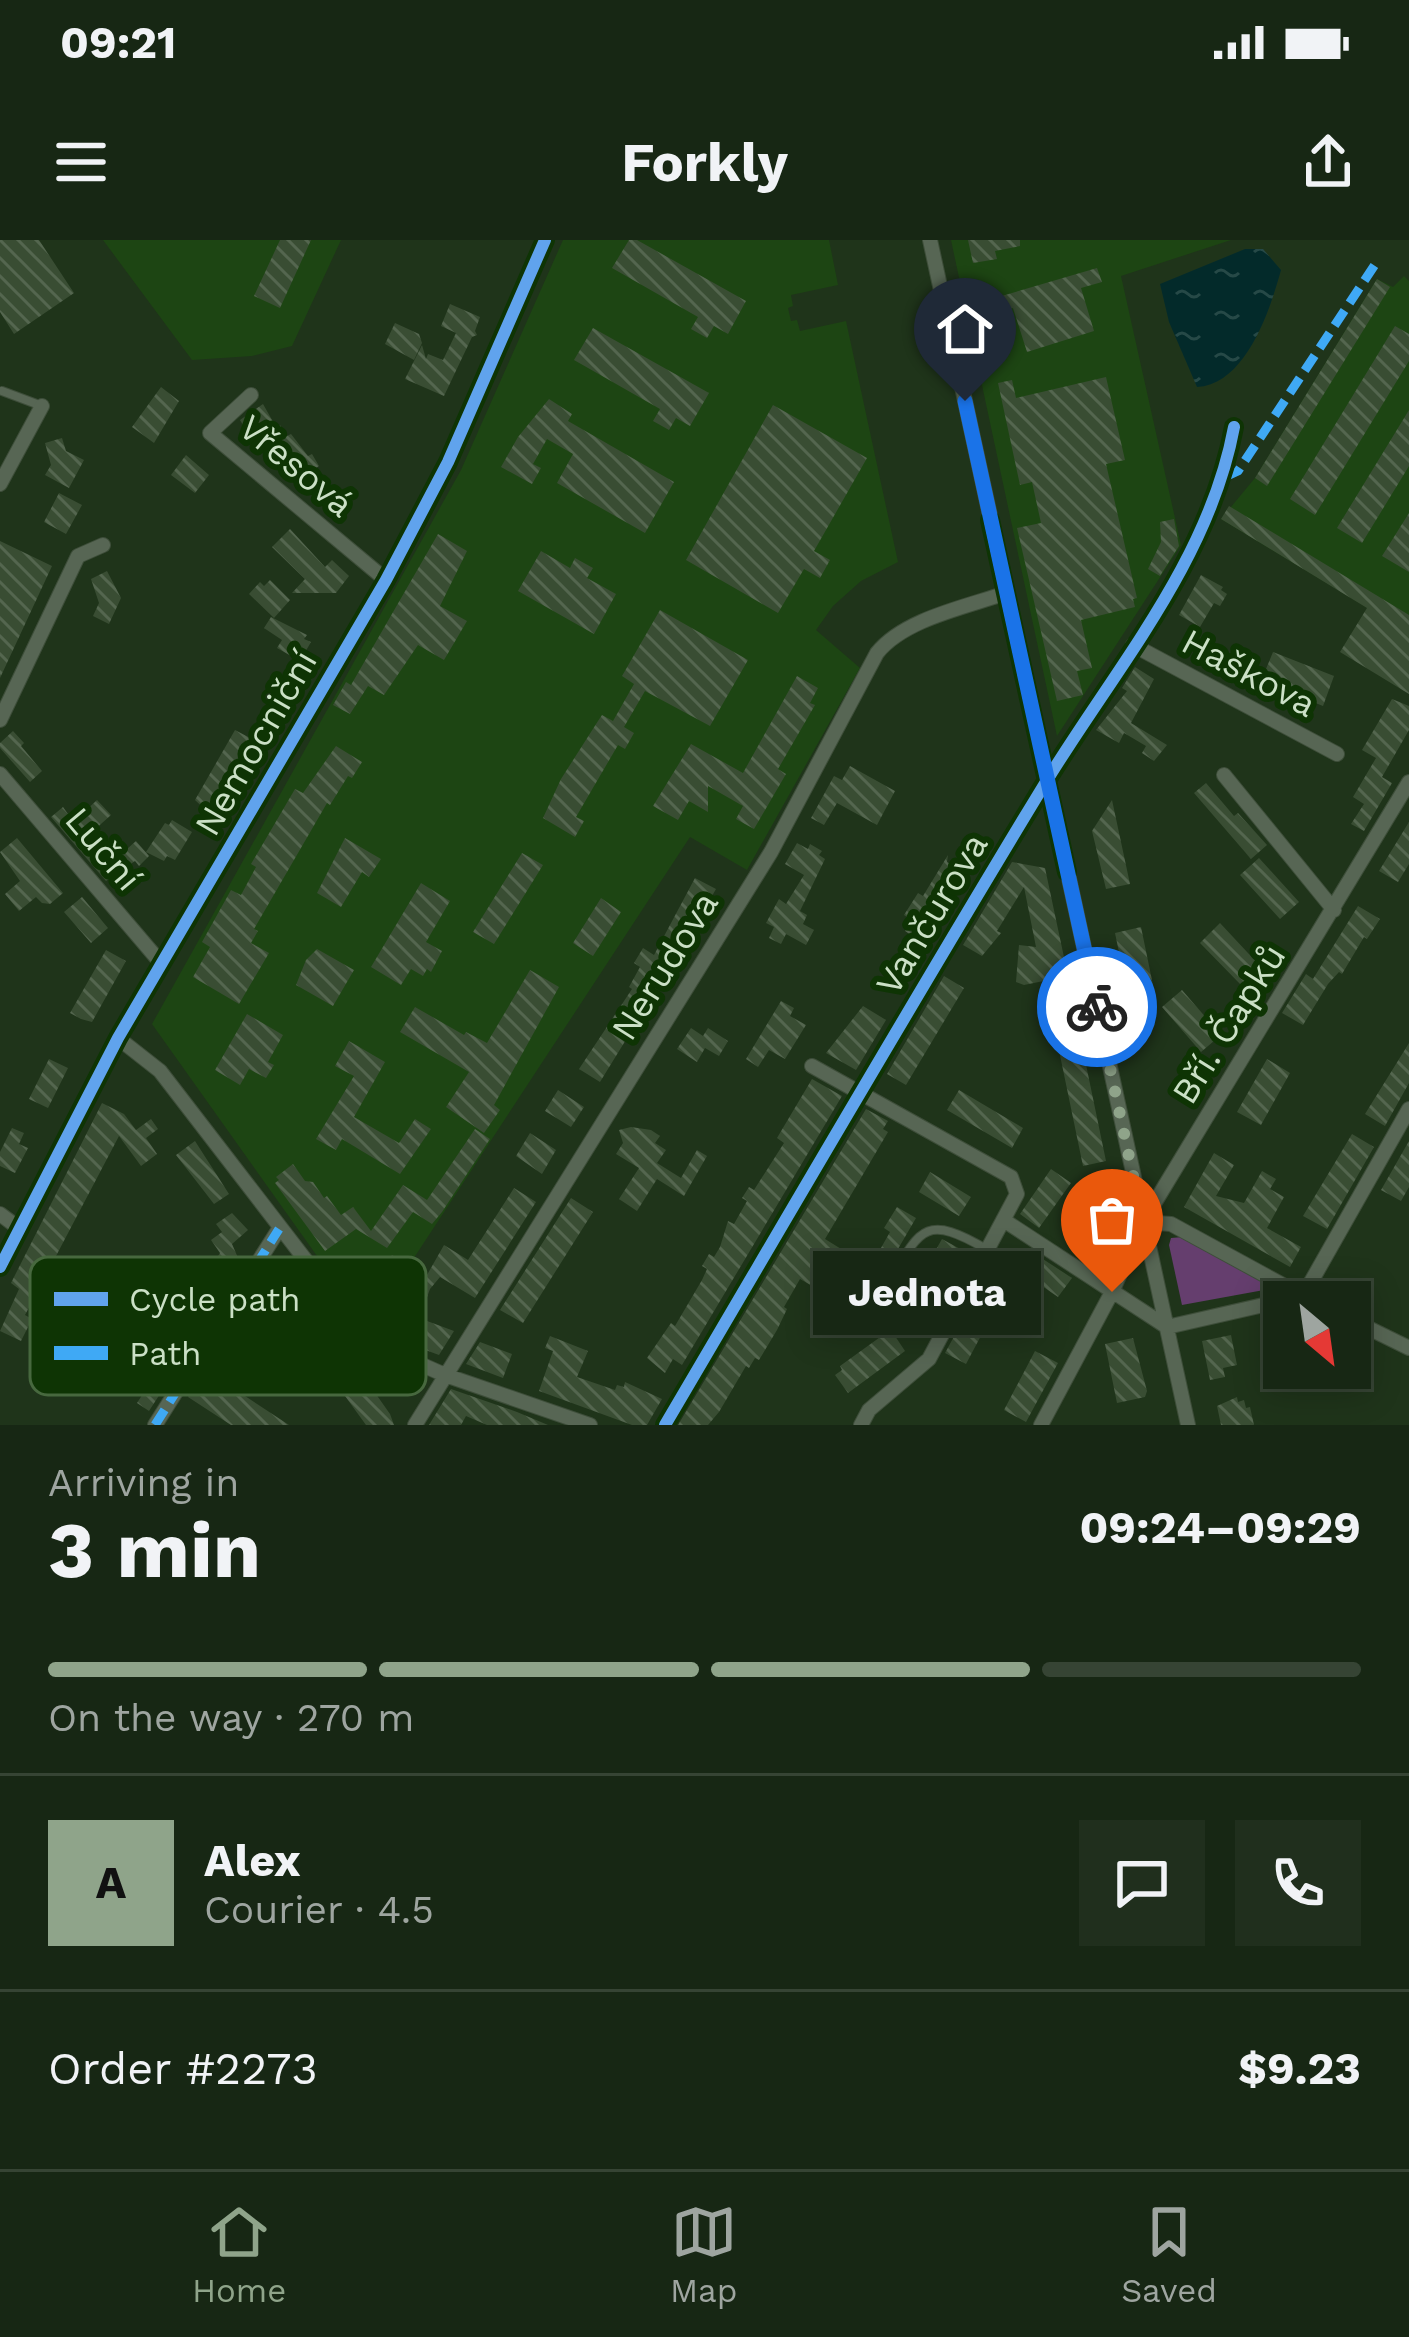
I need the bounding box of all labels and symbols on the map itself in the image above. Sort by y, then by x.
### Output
pin [914,278,1016,401]
street label: Vřesová [230,406,362,526]
street label: Haškova [1175,620,1323,726]
street label: Nemocniční [186,643,326,843]
street label: Luční [56,799,150,899]
street label: Vančurova [868,826,996,1002]
street label: Nerudova [603,884,727,1048]
street label: Bří. Čapků [1164,937,1294,1111]
courier [1037,947,1157,1067]
pin [1061,1169,1163,1292]
callout: Jednota [812,1250,1040,1334]
legend [30,1257,426,1395]
text: Cycle path [129,1280,301,1319]
north arrow [1263,1281,1371,1389]
text: Path [129,1334,201,1373]

